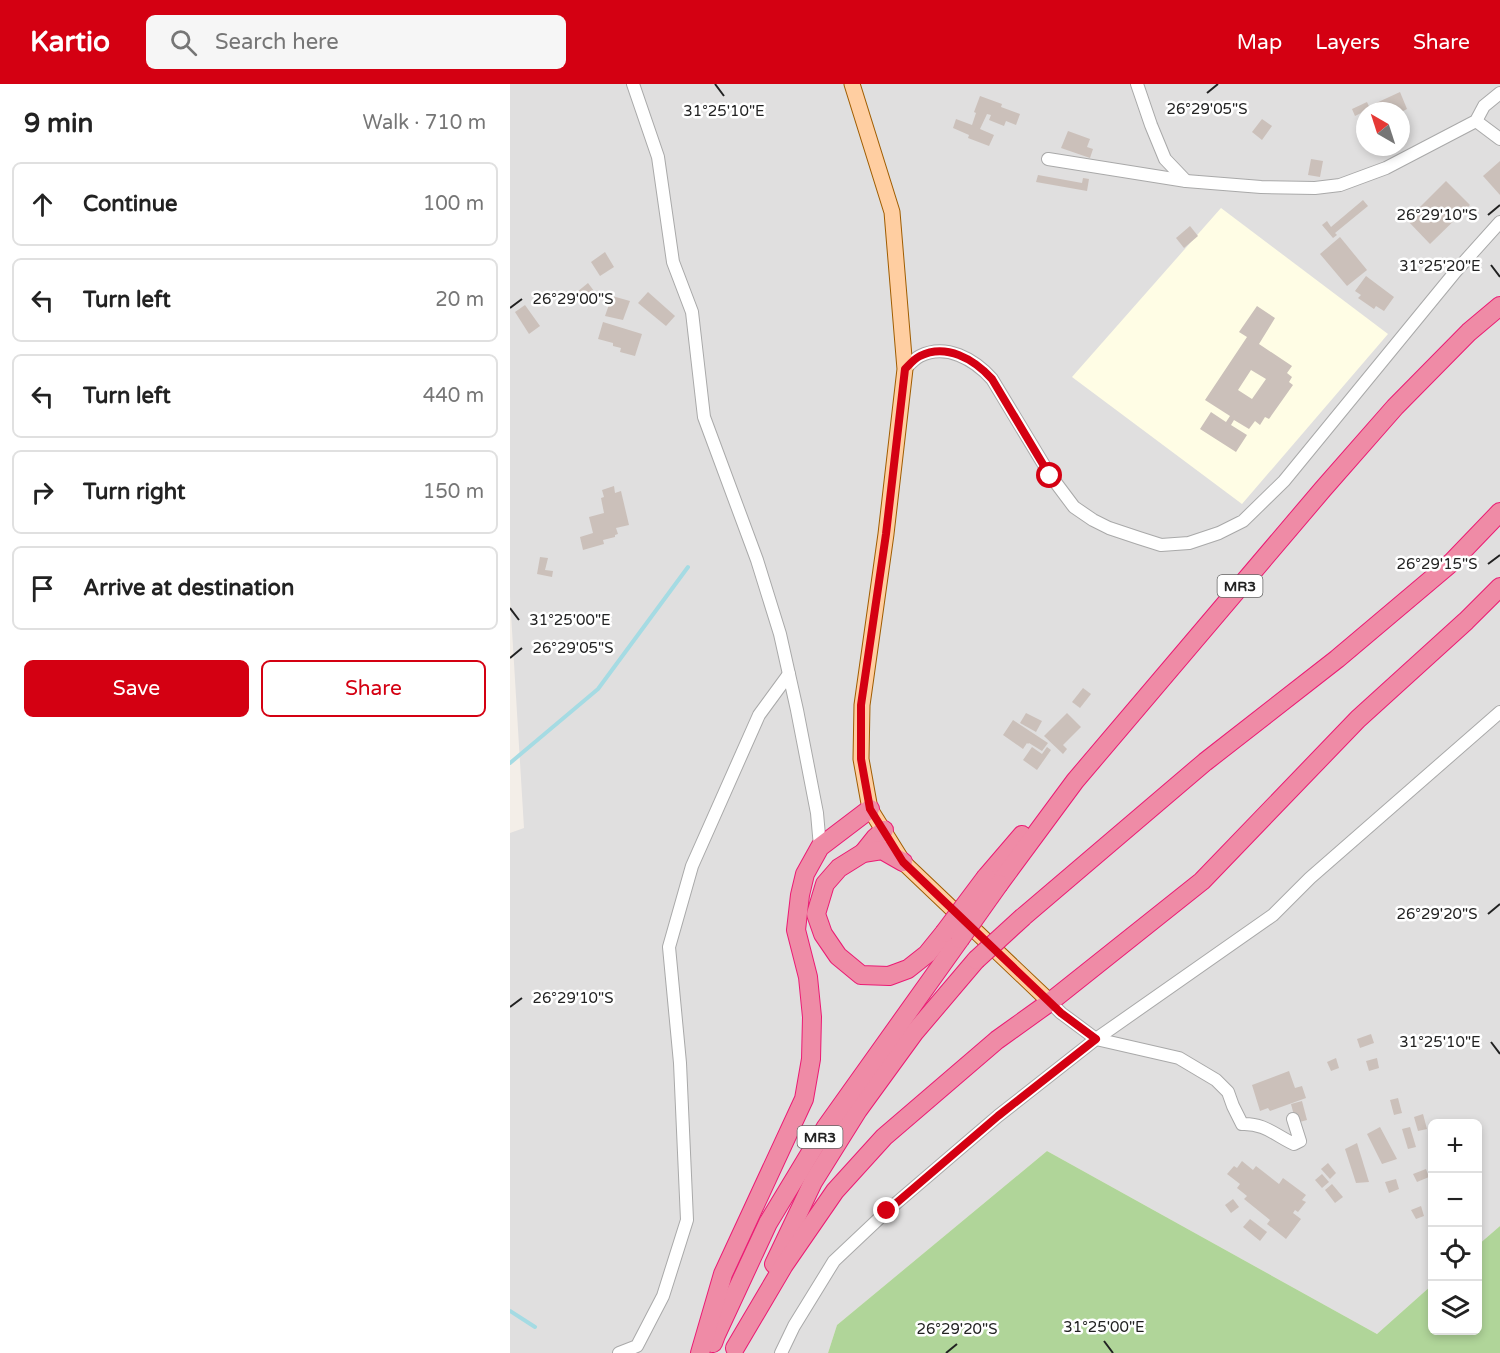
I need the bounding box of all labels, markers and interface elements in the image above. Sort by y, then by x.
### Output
search box [146,15,566,69]
text: Kartio [30,25,110,59]
icon: search [167,26,200,59]
text: Search here [215,29,339,55]
text: Map [1237,30,1282,55]
text: Layers [1315,30,1380,55]
text: Share [1413,30,1470,55]
text: 26°29'05"S [1167,100,1247,118]
text: 31°25'10"E [683,102,765,120]
north arrow [1356,102,1410,156]
text: 9 min [24,108,93,139]
text: Walk · 710 m [363,111,486,135]
icon: ahead [26,188,59,221]
text: Continue [83,191,178,217]
text: 100 m [423,192,484,216]
text: 26°29'10"S [1397,206,1477,224]
text: 31°25'20"E [1399,257,1481,275]
icon: left [26,284,59,317]
text: Turn left [83,287,171,313]
text: 20 m [435,288,484,312]
text: 26°29'00"S [533,290,613,308]
icon: left [26,380,59,413]
text: Turn left [83,383,171,409]
text: 440 m [423,384,484,408]
route start [1036,462,1062,488]
icon: right [26,476,59,509]
text: Turn right [83,479,185,505]
text: 150 m [423,480,484,504]
text: 26°29'15"S [1397,555,1477,573]
icon: arrive [26,572,59,605]
text: Arrive at destination [83,575,294,601]
road number: MR3 [1218,575,1262,597]
text: 31°25'00"E [529,611,611,629]
text: 26°29'05"S [533,639,613,657]
button: Save [24,660,249,717]
button: Share [261,660,486,717]
text: 26°29'20"S [1397,905,1477,923]
text: 26°29'10"S [533,989,613,1007]
text: 31°25'10"E [1399,1033,1481,1051]
map controls [1428,1119,1482,1335]
button: + [1428,1119,1482,1173]
road number: MR3 [798,1126,842,1148]
button: − [1428,1173,1482,1227]
route end [873,1197,899,1223]
button: locate [1428,1227,1482,1281]
button: layers [1428,1281,1482,1335]
text: 31°25'00"E [1063,1318,1145,1336]
text: 26°29'20"S [917,1320,997,1338]

